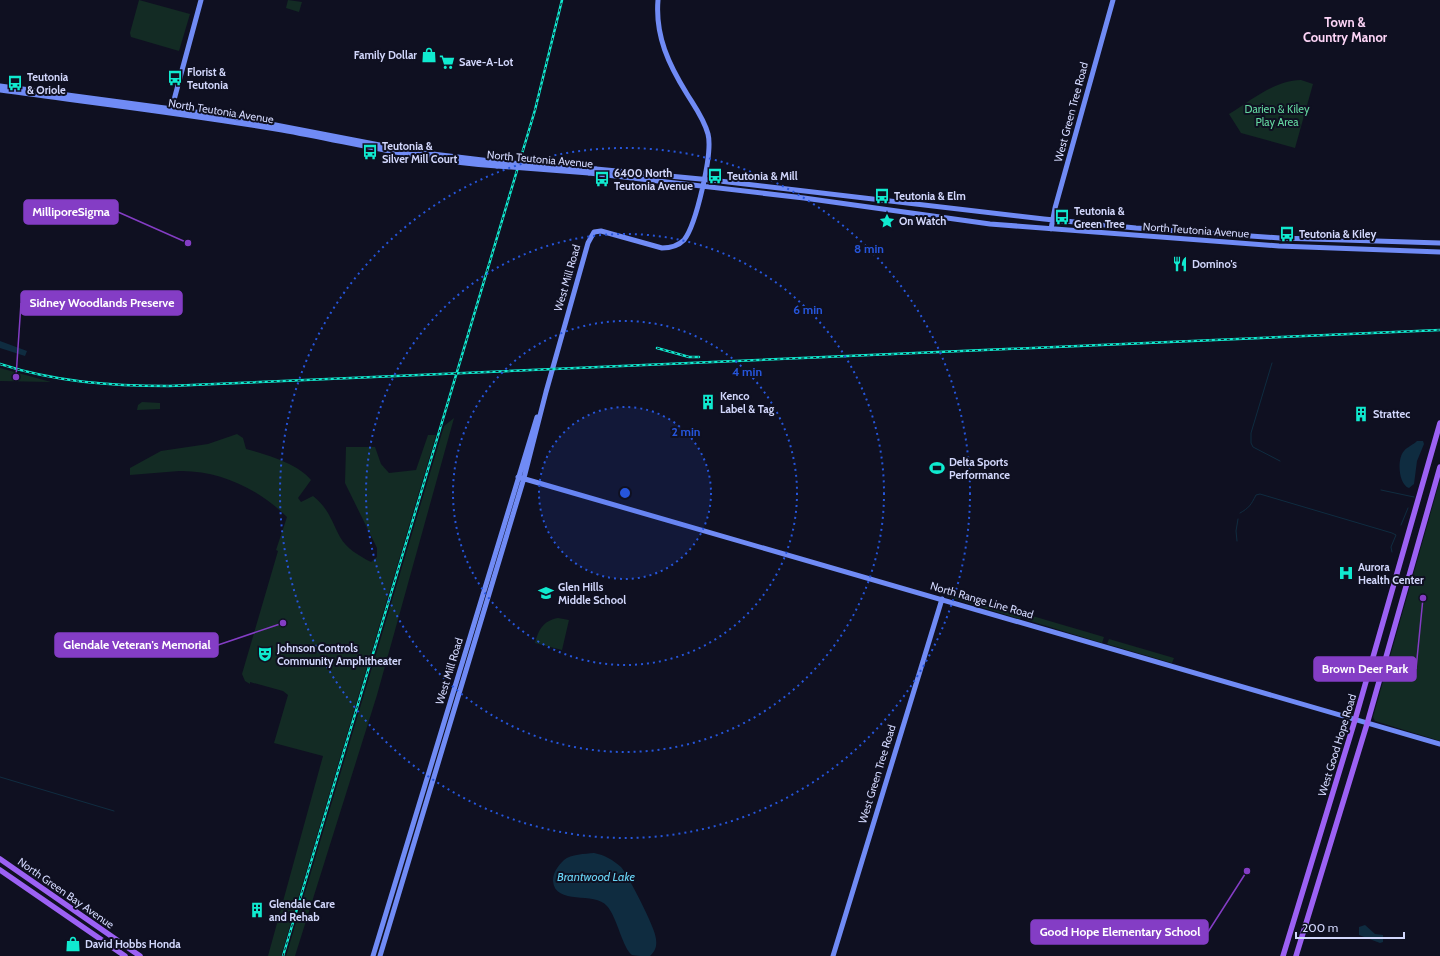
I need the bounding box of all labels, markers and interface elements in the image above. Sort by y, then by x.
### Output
district label: Town & Country Manor [1303,14,1388,45]
shop icon: Family Dollar [420,46,438,64]
place label: Family Dollar [354,48,417,62]
supermarket icon: Save-A-Lot [438,53,456,71]
place label: Save-A-Lot [459,55,513,69]
street label: West Green Tree Road [1051,61,1091,163]
place label: Florist & Teutonia [187,65,229,92]
bus stop icon: Florist & Teutonia [166,69,184,87]
place label: Teutonia & Oriole [27,70,69,97]
bus stop icon: Teutonia & Oriole [6,74,24,92]
street label: North Teutonia Avenue [167,96,275,126]
park label: Darien & Kiley Play Area [1245,102,1310,129]
place label: Teutonia & Silver Mill Court [382,139,457,166]
bus stop icon: Teutonia & Silver Mill Court [361,143,379,161]
street label: North Teutonia Avenue [486,147,594,171]
place label: 6400 North Teutonia Avenue [614,166,693,193]
bus stop icon: Teutonia & Mill [706,167,724,185]
place label: Teutonia & Mill [727,169,798,183]
bus stop icon: 6400 North Teutonia Avenue [593,170,611,188]
bus stop icon: Teutonia & Elm [873,187,891,205]
place label: Teutonia & Elm [894,189,966,203]
callout: MilliporeSigma [24,200,118,224]
text: MilliporeSigma [32,204,110,219]
place label: Teutonia & Green Tree [1074,204,1125,231]
bus stop icon: Teutonia & Green Tree [1053,208,1071,226]
place icon: On Watch [878,212,896,230]
place label: On Watch [899,214,946,228]
street label: North Teutonia Avenue [1142,219,1250,241]
bus stop icon: Teutonia & Kiley [1278,225,1296,243]
place label: Teutonia & Kiley [1299,227,1376,241]
text: 8 min [854,241,884,256]
street label: West Mill Road [551,243,583,313]
restaurant icon: Domino's [1171,255,1189,273]
place label: Domino's [1192,257,1237,271]
callout: Sidney Woodlands Preserve [21,291,182,315]
text: Sidney Woodlands Preserve [30,295,174,310]
text: 6 min [793,302,823,317]
text: 4 min [732,364,762,379]
place label: Kenco Label & Tag [720,389,775,416]
building icon: Kenco Label & Tag [699,393,717,411]
building icon: Strattec [1352,405,1370,423]
place label: Strattec [1373,407,1410,421]
text: 2 min [672,424,700,439]
place label: Delta Sports Performance [949,455,1010,482]
sports icon: Delta Sports Performance [928,459,946,477]
centre of rings [618,486,632,500]
place label: Aurora Health Center [1358,560,1424,587]
hospital icon: Aurora Health Center [1337,564,1355,582]
street label: North Range Line Road [929,579,1035,621]
place label: Glen Hills Middle School [558,580,626,607]
school or university icon: Glen Hills Middle School [537,584,555,602]
callout: Glendale Veteran's Memorial [55,633,218,657]
street label: West Mill Road [432,636,466,706]
text: Glendale Veteran's Memorial [63,637,211,652]
place label: Johnson Controls Community Amphitheater [276,641,402,668]
theatre icon: Johnson Controls Community Amphitheater [256,645,274,663]
callout: Brown Deer Park [1314,657,1416,681]
text: Brown Deer Park [1322,661,1408,676]
street label: West Good Hope Road [1315,692,1359,798]
street label: West Green Tree Road [855,723,899,825]
street label: North Green Bay Avenue [15,854,117,932]
water label: Brantwood Lake [557,869,636,884]
place label: Glendale Care and Rehab [269,897,335,924]
building icon: Glendale Care and Rehab [248,901,266,919]
scale bar [1296,914,1404,940]
callout: Good Hope Elementary School [1031,920,1208,944]
text: 200 m [1302,920,1338,935]
text: Good Hope Elementary School [1040,924,1200,939]
shop icon: David Hobbs Honda [64,935,82,953]
place label: David Hobbs Honda [85,937,181,951]

